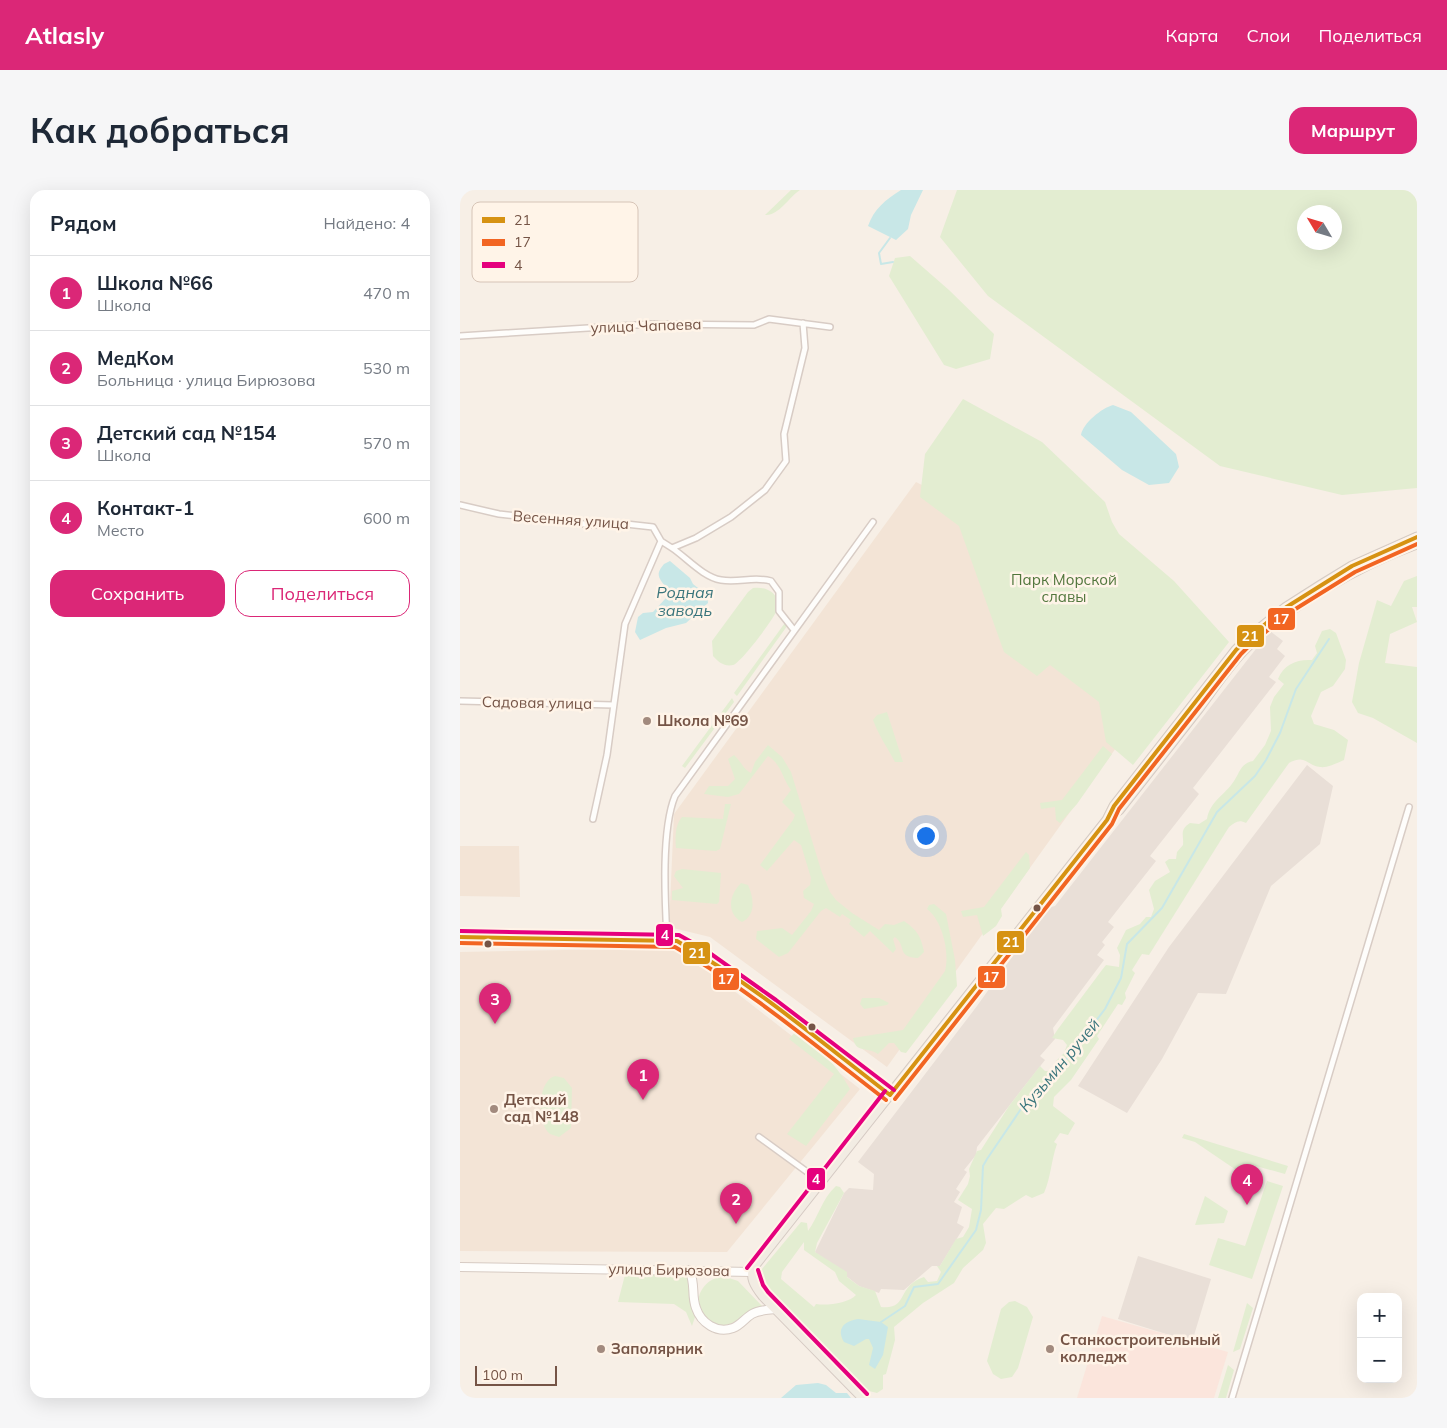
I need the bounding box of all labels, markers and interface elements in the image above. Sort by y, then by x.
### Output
text: Atlasly [25,20,104,50]
text: Карта [1166,24,1218,47]
text: Слои [1246,24,1291,47]
text: Поделиться [1319,24,1422,47]
button: Маршрут [1289,107,1417,154]
text: Как добраться [30,108,290,152]
legend [472,202,638,282]
north arrow [1297,205,1342,250]
text: Рядом [50,210,117,236]
text: 21 [514,211,531,229]
text: Найдено: 4 [324,213,410,233]
text: 17 [514,233,531,251]
text: 4 [514,256,523,274]
text: Школа №66 [97,271,213,295]
text: 1 [61,283,71,303]
text: 470 m [363,283,410,303]
text: Школа [97,295,151,315]
street label: улица Чапаева [590,314,702,337]
text: МедКом [97,346,174,370]
text: 2 [61,358,71,378]
text: 530 m [363,358,410,378]
text: Больница · улица Бирюзова [97,370,315,390]
text: Детский сад №154 [97,421,276,445]
text: 3 [61,433,71,453]
text: 570 m [363,433,410,453]
text: Школа [97,445,151,465]
text: Контакт-1 [97,496,194,520]
street label: Весенняя улица [512,506,630,533]
text: 4 [61,508,71,528]
text: 600 m [363,508,410,528]
text: Место [97,520,144,540]
button: Сохранить [50,570,225,617]
button: Поделиться [235,570,410,617]
park label: Парк Морской славы [1011,570,1117,606]
water label: Родная заводь [656,582,714,620]
line badge: 17 [1267,607,1296,631]
text: 17 [1273,610,1289,628]
line badge: 21 [1236,624,1265,648]
text: 21 [1242,627,1258,645]
street label: Садовая улица [482,692,592,713]
place label: Школа №69 [657,711,748,730]
marker: Школа №69 [641,715,653,727]
your location [913,823,939,849]
unlabelled marker [1032,903,1042,913]
line badge: 4 [655,923,674,947]
text: 4 [661,926,670,944]
line badge: 21 [996,930,1025,954]
text: 21 [1003,933,1019,951]
unlabelled marker [483,939,493,949]
line badge: 21 [682,941,711,965]
text: 21 [689,944,705,962]
line badge: 17 [977,965,1006,989]
line badge: 17 [712,967,740,991]
text: 17 [983,968,999,986]
text: 17 [718,970,734,988]
pin: 3 [479,983,511,1024]
water label: Кузьмин ручей [1014,1014,1104,1116]
unlabelled marker [807,1022,817,1032]
pin: 1 [627,1059,659,1100]
place label: Детский сад №148 [504,1090,579,1126]
marker: Детский сад №148 [488,1103,500,1115]
pin: 4 [1231,1164,1263,1205]
line badge: 4 [806,1167,826,1191]
text: 4 [812,1170,821,1188]
pin: 2 [720,1183,752,1224]
street label: улица Бирюзова [608,1259,730,1280]
map controls [1357,1293,1402,1383]
button: + [1357,1293,1402,1338]
place label: Станкостроительный колледж [1060,1330,1220,1366]
button: − [1357,1338,1402,1383]
place label: Заполярник [611,1339,703,1358]
marker: Заполярник [595,1343,607,1355]
marker: Станкостроительный колледж [1044,1343,1056,1355]
scale bar [475,1363,558,1386]
text: 100 m [482,1366,523,1384]

